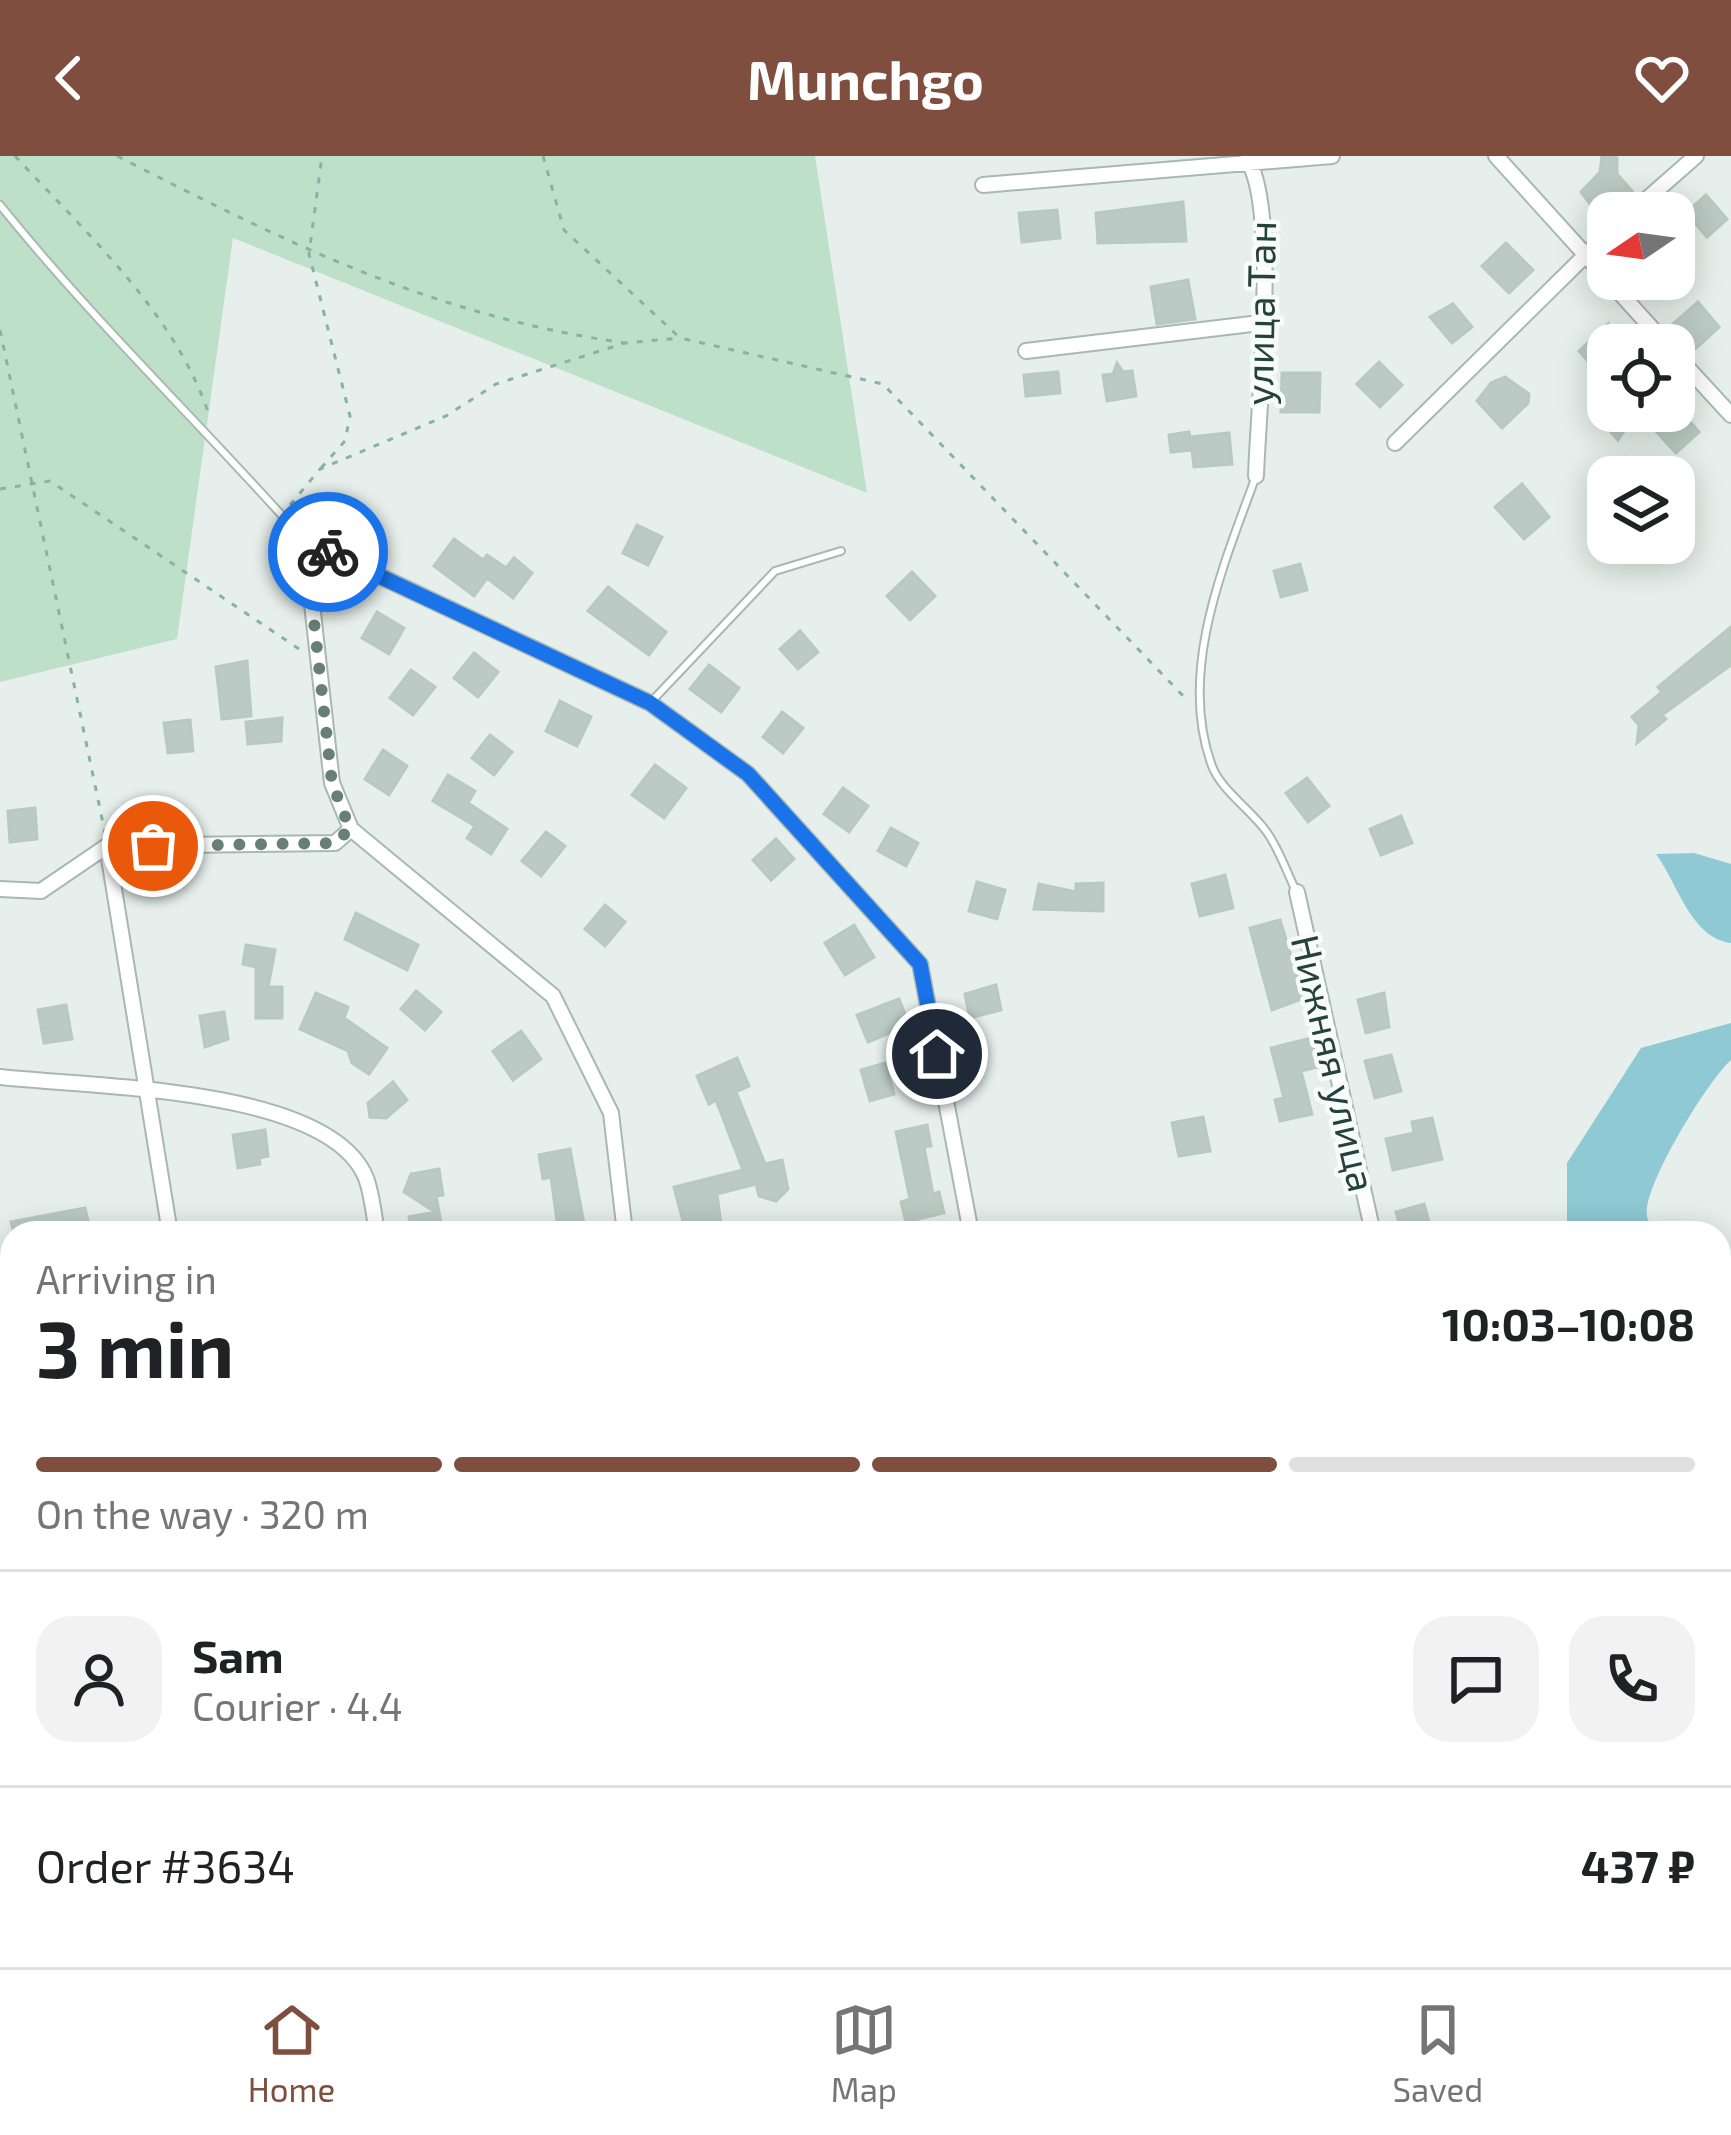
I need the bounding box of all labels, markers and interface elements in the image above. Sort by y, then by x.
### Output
icon: back [36,45,102,111]
icon: heart [1629,45,1695,111]
text: Munchgo [747,46,984,111]
north arrow [1587,192,1695,300]
map controls [1587,192,1695,564]
street label: улица Тан [1234,220,1285,406]
button: locate [1587,324,1695,432]
button: layers [1587,456,1695,564]
courier [268,492,388,612]
icon: bike [295,519,361,585]
pin [102,795,204,897]
icon: bag [120,813,186,879]
street label: Нижняя улица [1282,930,1387,1196]
pin [886,1003,988,1105]
icon: home [904,1021,970,1087]
text: Arriving in [36,1255,217,1302]
text: 10:03–10:08 [1442,1296,1695,1350]
text: 3 min [36,1300,234,1394]
text: On the way · 320 m [36,1490,369,1537]
button: person [36,1616,162,1742]
button: chat [1413,1616,1539,1742]
button: phone [1569,1616,1695,1742]
text: Sam [192,1628,284,1682]
text: Courier · 4.4 [192,1682,403,1729]
text: Order #3634 [36,1838,295,1892]
text: 437 ₽ [1581,1838,1695,1892]
tab: Home [248,1997,335,2109]
tab: Map [831,1997,897,2109]
tab: Saved [1393,1997,1483,2109]

